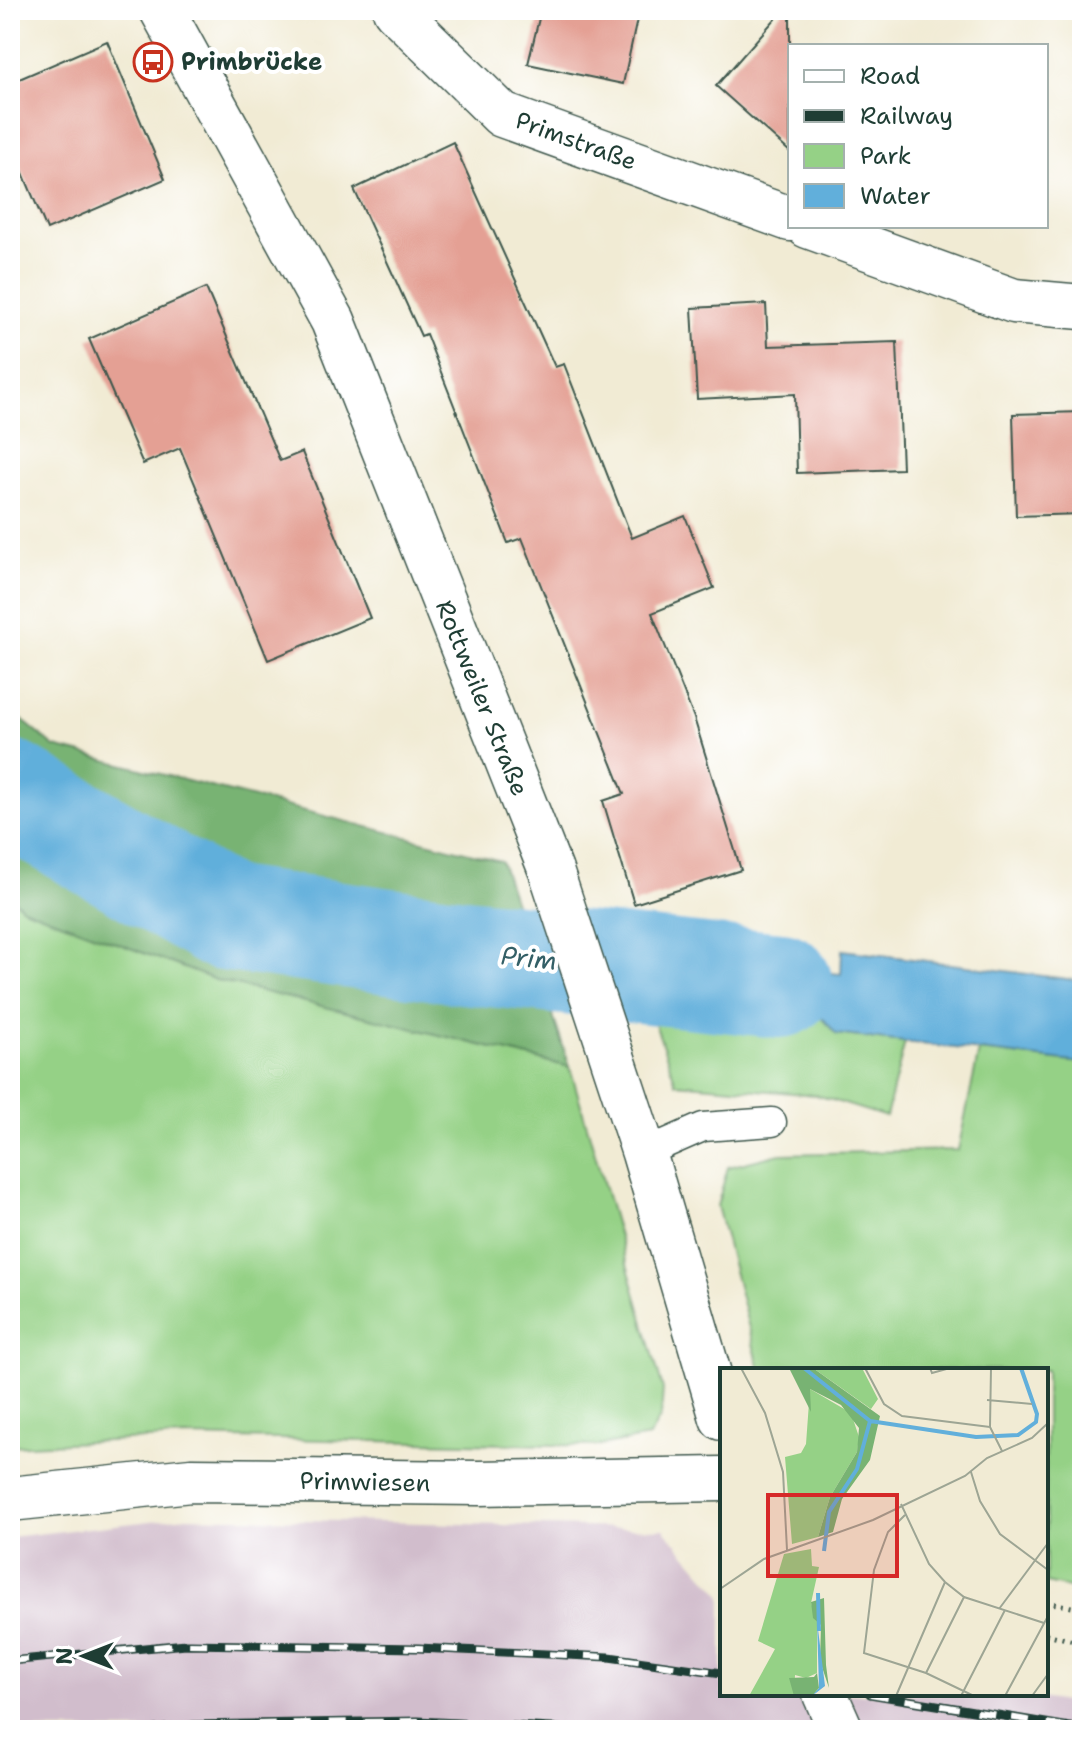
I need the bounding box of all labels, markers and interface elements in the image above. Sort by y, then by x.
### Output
bus stop icon: Primbrücke [132,41,174,83]
legend [788,44,1048,228]
place label: Primbrücke [181,46,322,78]
text: Road [860,60,920,92]
text: Railway [860,100,953,132]
street label: Primstraße [511,104,641,178]
text: Park [860,140,912,172]
text: Water [860,180,931,212]
street label: Rottweiler Straße [428,596,536,800]
water label: Prim [499,937,559,978]
inset map [720,1368,1048,1696]
street label: Primwiesen [299,1465,431,1499]
north arrow [44,1616,124,1696]
text: N [50,1647,79,1665]

